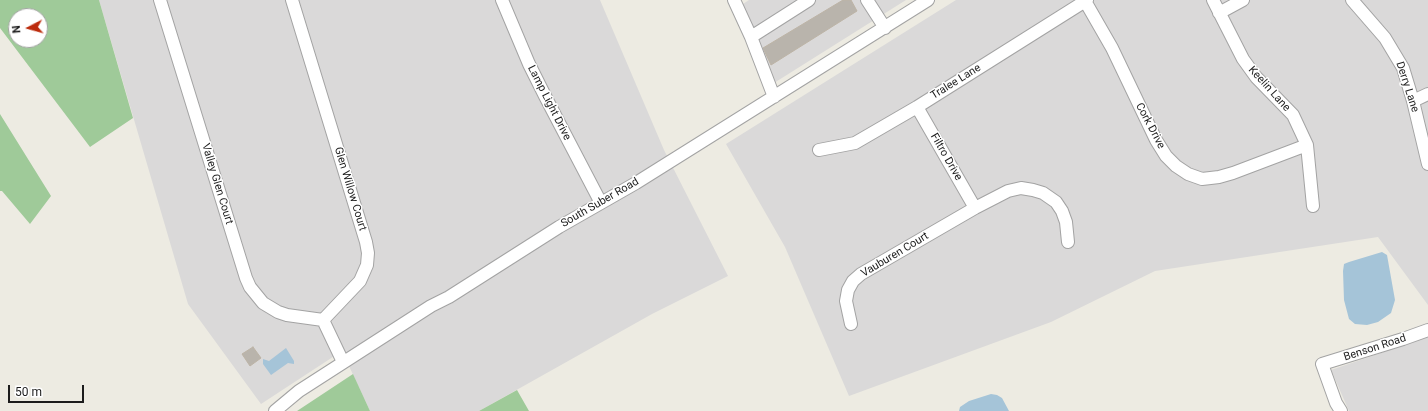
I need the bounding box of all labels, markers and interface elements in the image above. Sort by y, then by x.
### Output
north arrow [8,8,48,48]
text: N [10,25,23,34]
street label: Derry Lane [1393,60,1421,114]
street label: Tralee Lane [929,61,983,103]
street label: Lamp Light Drive [524,63,574,143]
street label: Keelin Lane [1245,64,1293,114]
street label: Cork Drive [1132,101,1168,151]
street label: Filtro Drive [927,131,965,183]
street label: Valley Glen Court [198,142,236,226]
street label: Glen Willow Court [331,145,369,233]
street label: South Suber Road [559,175,641,231]
street label: Vauburen Court [859,230,931,280]
street label: Benson Road [1342,332,1408,364]
scale bar [10,377,86,403]
text: 50 m [15,385,42,399]

